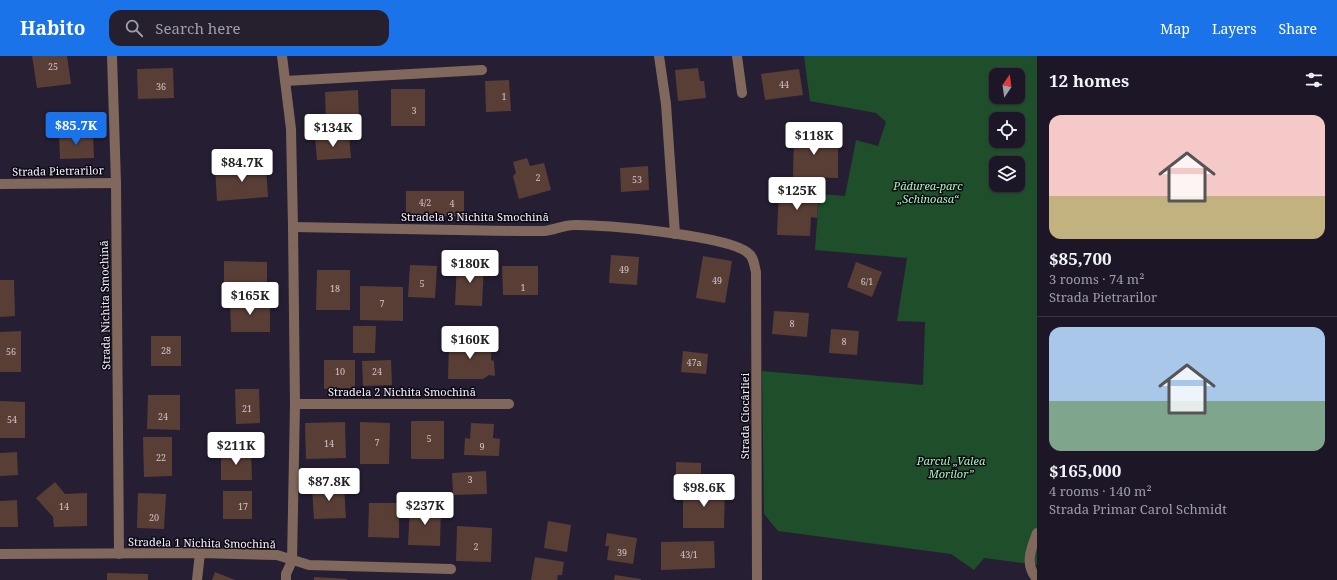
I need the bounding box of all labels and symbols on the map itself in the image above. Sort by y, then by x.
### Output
house number: 25 [48,60,58,73]
north arrow [989,68,1025,104]
house number: 44 [779,78,789,91]
house number: 36 [156,80,166,93]
house number: 1 [501,90,507,103]
house number: 3 [411,104,417,117]
pin: $85.7K [43,112,109,146]
pin: $134K [305,114,361,148]
pin: $118K [786,122,842,156]
pin: $84.7K [209,149,275,183]
street label: Strada Pietrarilor [12,162,105,179]
house number: 2 [535,171,541,184]
house number: 53 [632,173,642,186]
pin: $125K [769,177,825,211]
park label: Pădurea-parc „Schinoasa“ [892,178,963,206]
house number: 4/2 [419,196,431,209]
house number: 4 [449,197,455,210]
street label: Stradela 3 Nichita Smochină [401,209,549,224]
street label: Strada Nichita Smochină [96,240,113,370]
pin: $180K [442,250,498,284]
house number: 49 [619,263,629,276]
house number: 49 [712,274,722,287]
house number: 6/1 [861,275,873,288]
house number: 5 [419,277,425,290]
house number: 1 [520,281,526,294]
pin: $165K [222,282,278,316]
house number: 18 [330,282,340,295]
house number: 7 [379,297,385,310]
house number: 8 [789,317,795,330]
pin: $160K [442,326,498,360]
house number: 8 [841,335,847,348]
house number: 28 [161,344,171,357]
house number: 56 [6,345,16,358]
house number: 47a [686,356,702,369]
house number: 10 [335,365,345,378]
house number: 24 [372,365,382,378]
street label: Strada Ciocârliei [737,372,752,459]
street label: Stradela 2 Nichita Smochină [328,384,476,399]
house number: 21 [242,402,252,415]
house number: 24 [158,410,168,423]
house number: 54 [7,413,17,426]
pin: $211K [208,432,264,466]
house number: 5 [426,432,432,445]
house number: 7 [374,436,380,449]
house number: 14 [324,437,334,450]
house number: 9 [479,440,485,453]
house number: 22 [156,451,166,464]
park label: Parcul „Valea Morilor” [916,453,986,481]
pin: $87.8K [296,468,362,502]
house number: 3 [467,473,473,486]
pin: $98.6K [671,474,737,508]
pin: $237K [397,492,453,526]
house number: 14 [59,500,69,513]
house number: 17 [238,500,248,513]
house number: 20 [149,511,159,524]
street label: Stradela 1 Nichita Smochină [128,534,276,551]
house number: 2 [473,540,479,553]
house number: 39 [617,546,627,559]
house number: 43/1 [680,548,698,561]

